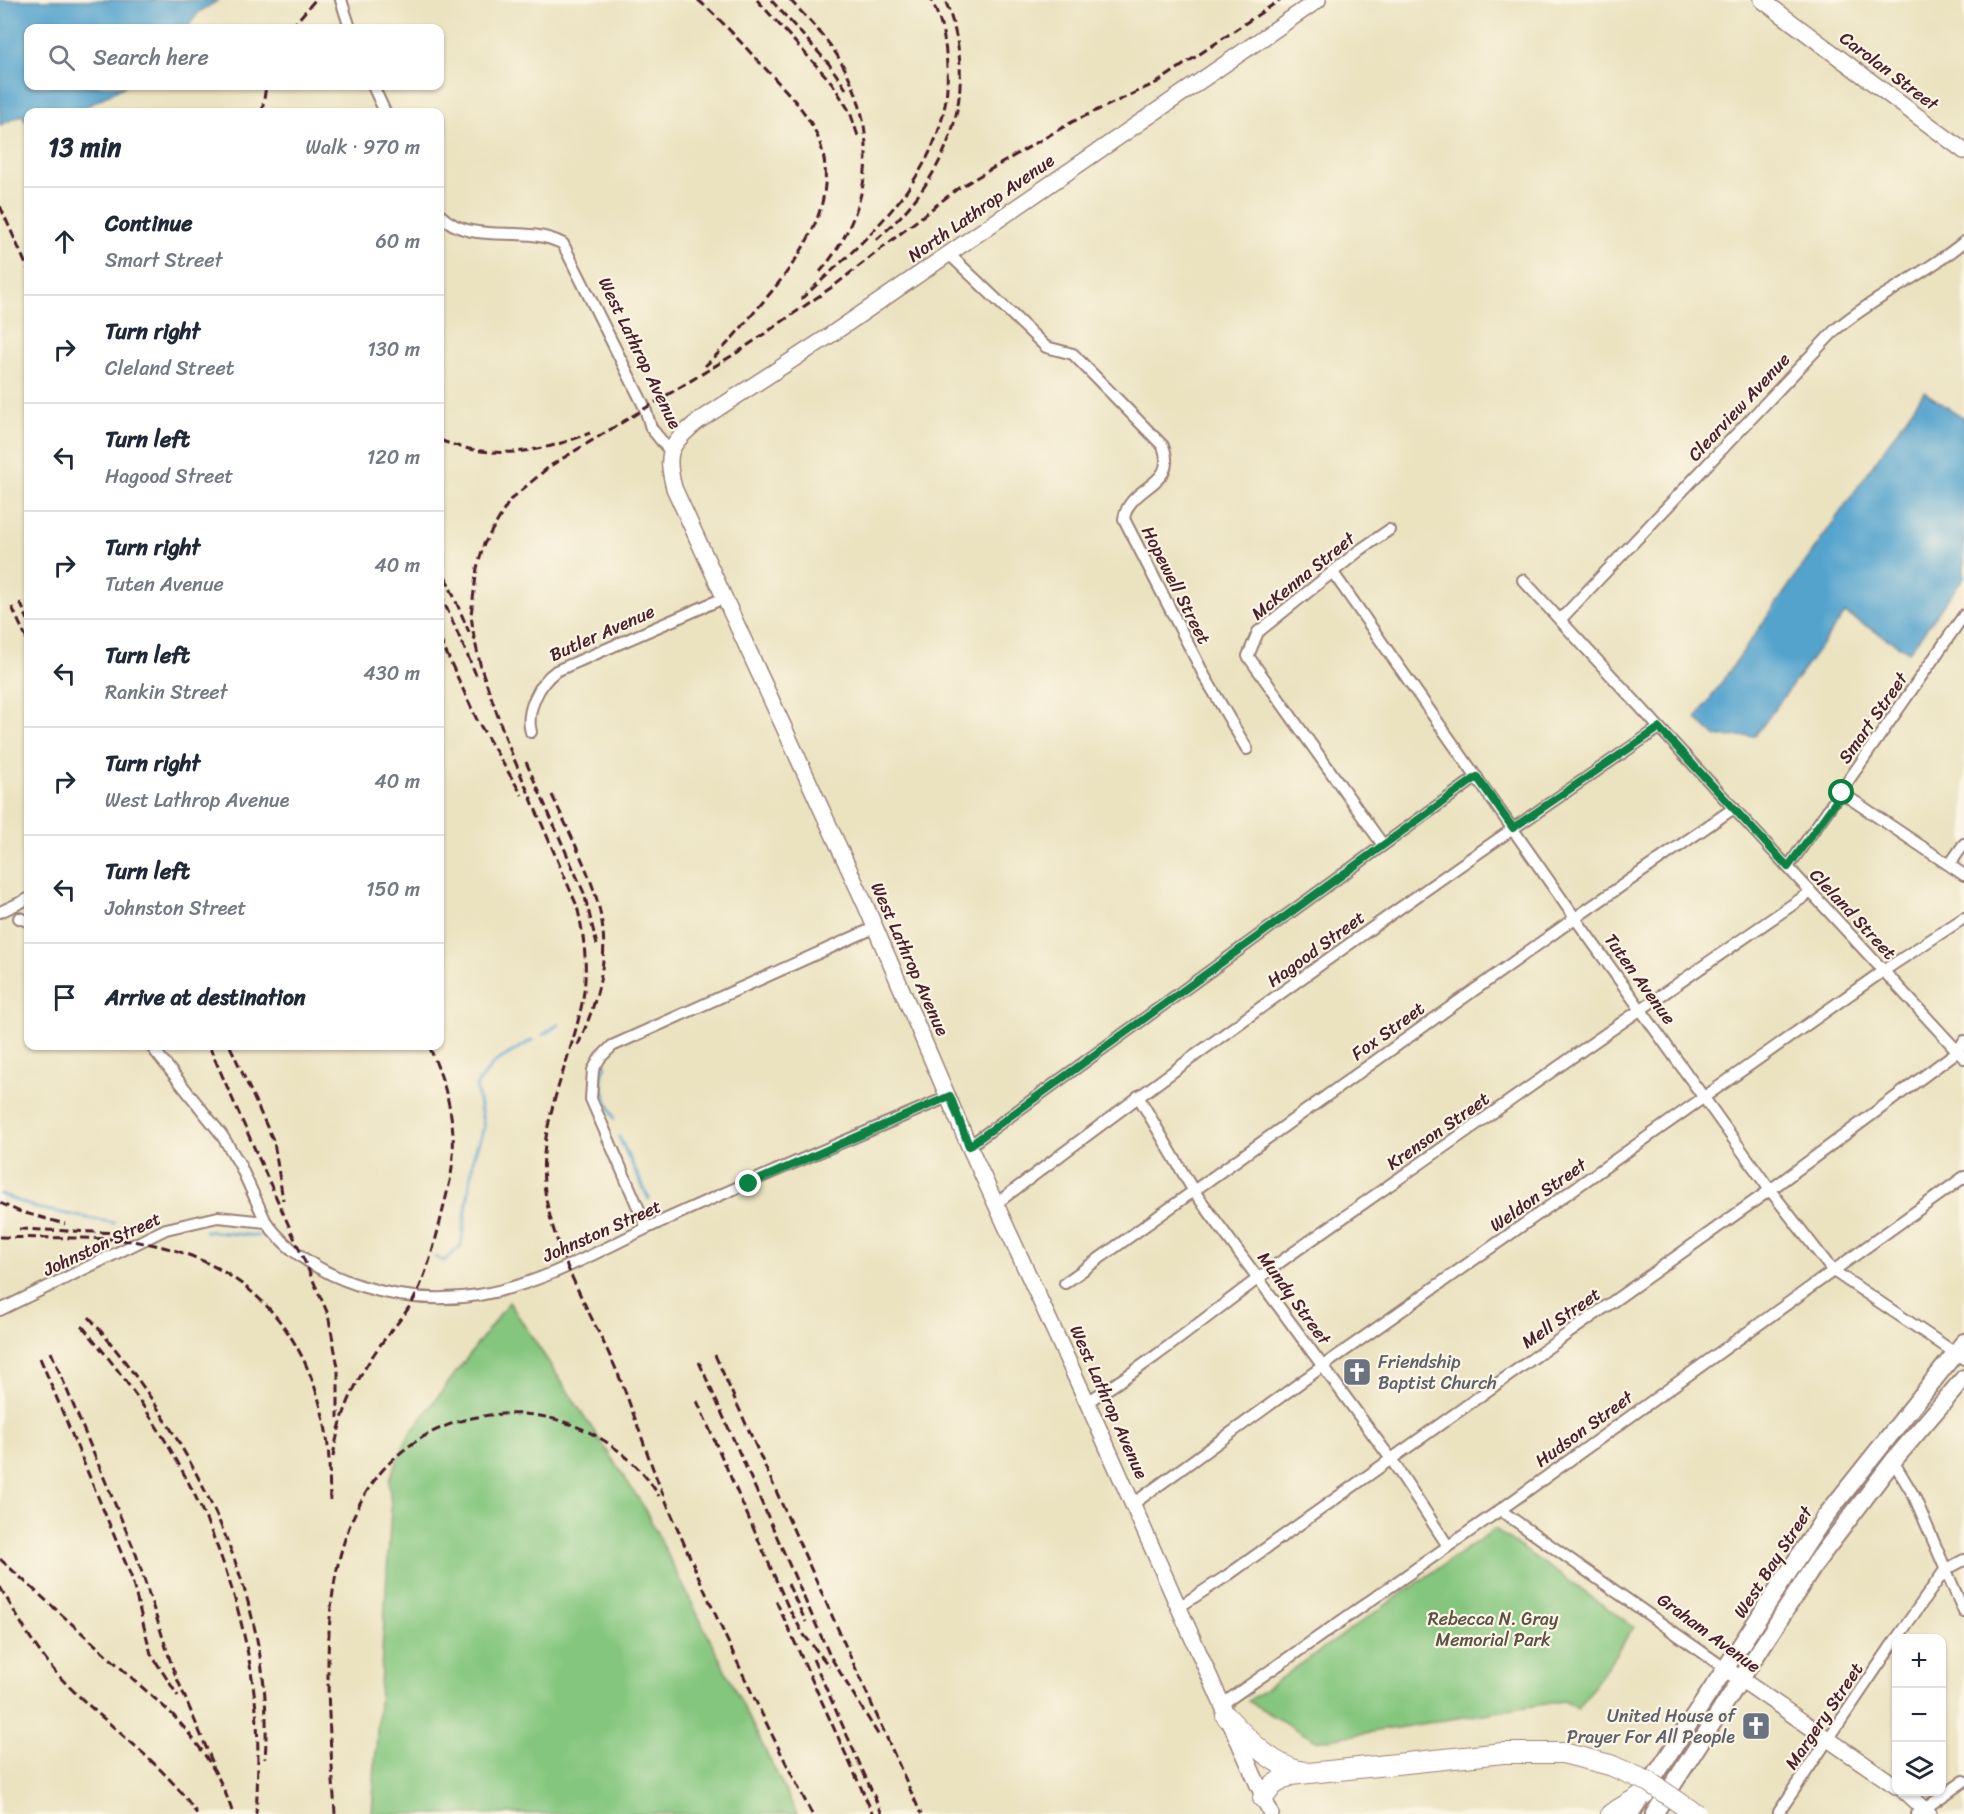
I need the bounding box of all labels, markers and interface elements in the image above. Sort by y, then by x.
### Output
street label: Carolan Street [1832,23,1946,120]
search box [24,24,444,90]
text: Search here [93,38,209,77]
icon: search [45,41,78,74]
text: 13 min [48,124,121,170]
text: Walk · 970 m [306,130,420,165]
street label: North Lathrop Avenue [901,145,1062,271]
text: Continue [105,204,193,243]
text: 60 m [375,224,420,259]
icon: ahead [48,225,81,258]
text: Smart Street [105,243,223,278]
street label: West Lathrop Avenue [589,271,691,435]
text: Turn right [105,312,200,351]
text: 130 m [367,332,420,367]
icon: right [48,333,81,366]
street label: Clearview Avenue [1680,345,1798,469]
text: Cleland Street [105,351,235,386]
text: Turn left [105,420,190,459]
text: 120 m [367,440,420,475]
icon: left [48,441,81,474]
text: Hagood Street [105,459,233,494]
street label: Hopewell Street [1132,520,1220,650]
street label: McKenna Street [1244,523,1363,628]
text: Turn right [105,528,200,567]
text: 40 m [374,548,420,583]
icon: right [48,549,81,582]
text: Tuten Avenue [105,567,224,602]
street label: Butler Avenue [544,595,660,671]
text: Turn left [105,636,190,675]
text: 430 m [363,656,420,691]
icon: left [48,657,81,690]
street label: Smart Street [1830,665,1917,771]
text: Rankin Street [105,675,228,710]
text: Turn right [105,744,200,783]
text: 40 m [374,764,420,799]
icon: right [48,765,81,798]
route start [1828,779,1854,805]
text: West Lathrop Avenue [105,783,289,818]
text: Turn left [105,852,190,891]
street label: Cleland Street [1802,860,1905,968]
text: 150 m [366,872,420,907]
icon: left [48,873,81,906]
street label: West Lathrop Avenue [862,877,958,1042]
text: Johnston Street [105,891,246,926]
street label: Hagood Street [1260,902,1372,996]
street label: Tuten Avenue [1596,926,1684,1032]
text: Arrive at destination [105,978,306,1017]
icon: arrive [48,981,81,1014]
street label: Fox Street [1344,993,1432,1069]
street label: Krenson Street [1379,1083,1497,1179]
street label: Weldon Street [1483,1149,1594,1241]
route end [735,1170,761,1196]
street label: Johnston Street [536,1190,667,1272]
street label: Johnston Street [37,1203,167,1286]
street label: Mundy Street [1249,1244,1340,1352]
street label: Mell Street [1514,1279,1608,1357]
street label: West Lathrop Avenue [1061,1320,1157,1485]
place label: Friendship Baptist Church [1378,1346,1497,1399]
church icon: Friendship Baptist Church [1341,1356,1373,1388]
street label: Hudson Street [1528,1382,1641,1476]
street label: West Bay Street [1725,1499,1822,1625]
street label: Graham Avenue [1650,1584,1768,1682]
park label: Rebecca N. Gray Memorial Park [1428,1603,1559,1656]
map controls [1892,1634,1946,1796]
button: + [1892,1634,1946,1688]
street label: Margery Street [1776,1656,1872,1776]
button: − [1892,1688,1946,1742]
place label: United House of Prayer For All People [1567,1700,1737,1753]
church icon: United House of Prayer For All People [1740,1710,1772,1742]
button: layers [1892,1742,1946,1796]

